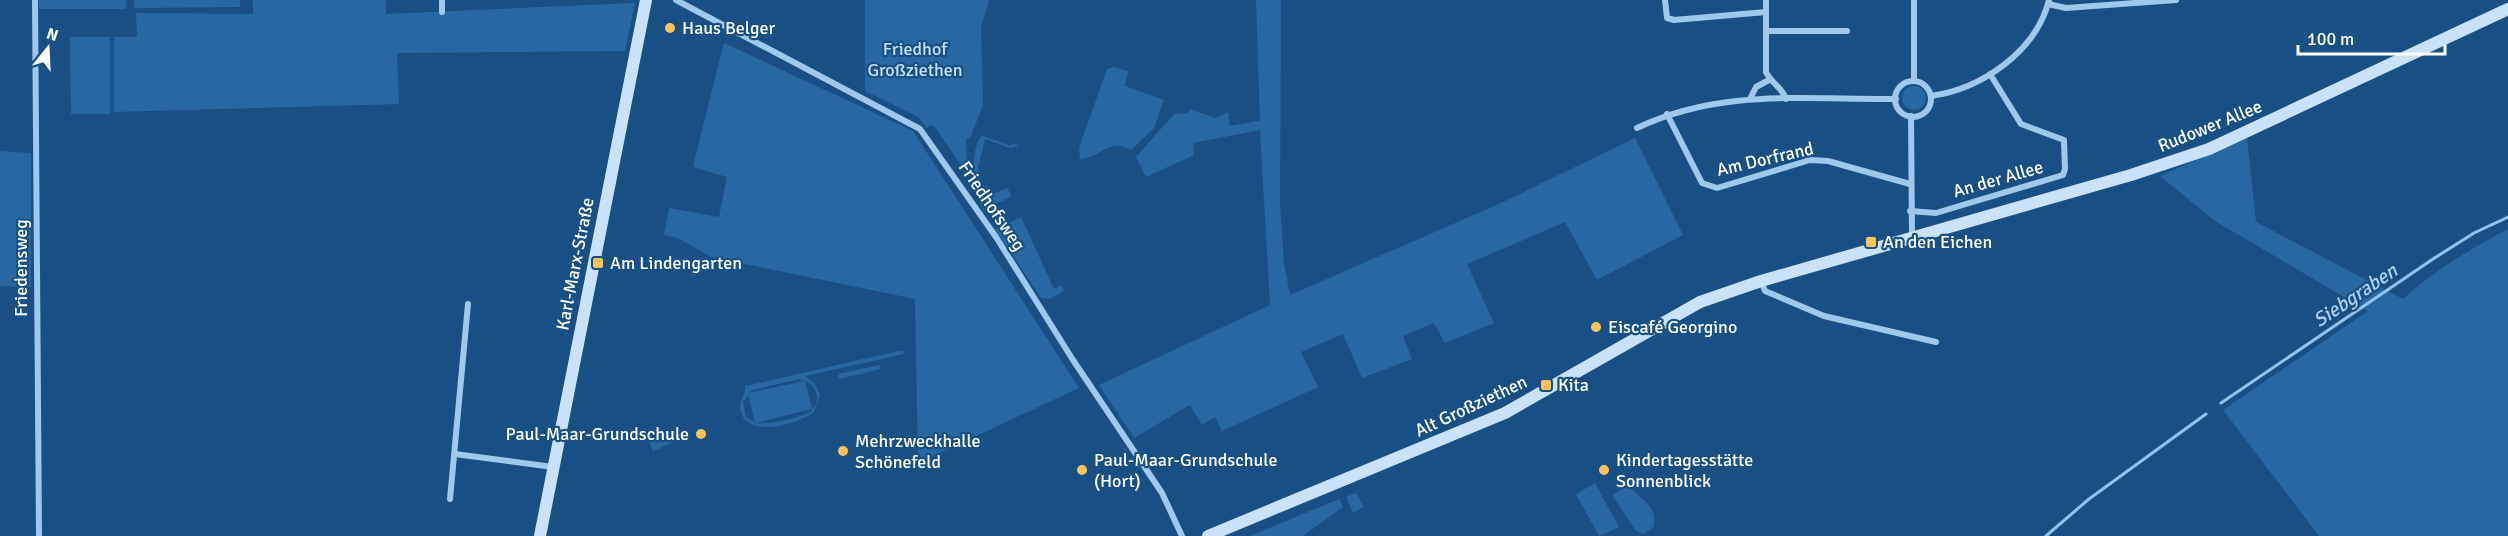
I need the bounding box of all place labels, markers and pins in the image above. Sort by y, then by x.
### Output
place label: Haus Belger [682,17,776,39]
marker: Haus Belger [663,21,677,35]
place label: An den Eichen [1883,231,1992,253]
marker: An den Eichen [1864,235,1878,249]
place label: Am Lindengarten [610,252,742,274]
marker: Am Lindengarten [591,256,605,270]
place label: Eiscafé Georgino [1608,316,1737,338]
marker: Eiscafé Georgino [1589,320,1603,334]
place label: Kita [1558,374,1589,396]
marker: Kita [1539,378,1553,392]
place label: Paul-Maar-Grundschule [506,423,689,445]
marker: Paul-Maar-Grundschule [694,427,708,441]
place label: Mehrzweckhalle Schönefeld [855,430,981,473]
marker: Mehrzweckhalle Schönefeld [836,444,850,458]
place label: Paul-Maar-Grundschule (Hort) [1094,449,1277,492]
place label: Kindertagesstätte Sonnenblick [1616,449,1753,492]
marker: Paul-Maar-Grundschule (Hort) [1075,463,1089,477]
marker: Kindertagesstätte Sonnenblick [1597,463,1611,477]

